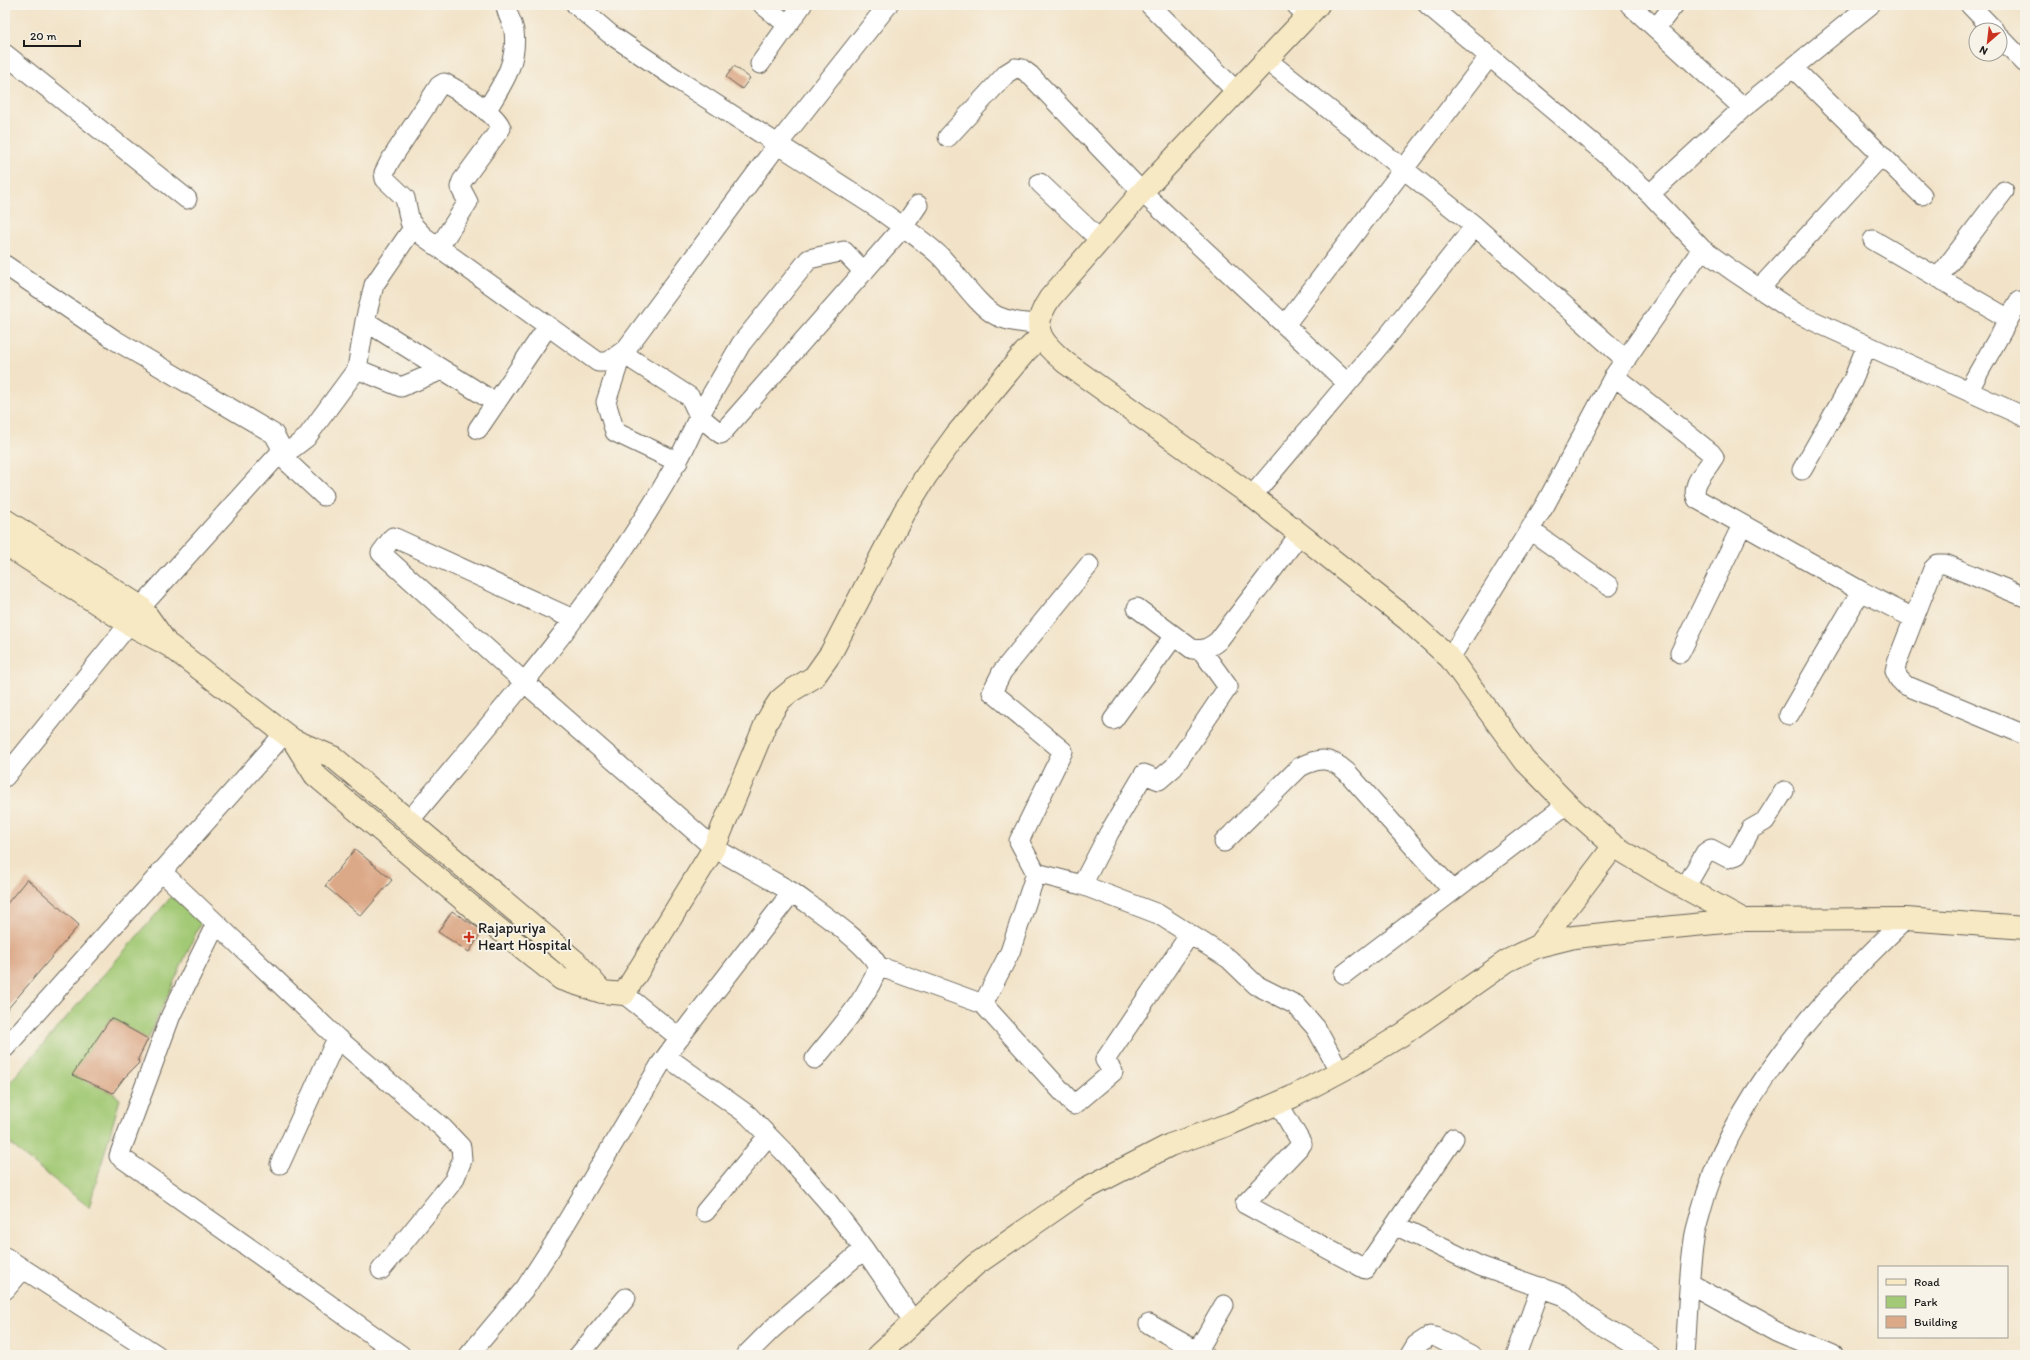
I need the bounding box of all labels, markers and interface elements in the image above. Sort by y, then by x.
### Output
scale bar [24,22,80,48]
north arrow [1968,22,2008,62]
text: 20 m [30,29,57,43]
text: N [1977,43,1990,58]
place label: Rajapuriya Heart Hospital [478,919,572,954]
marker: Rajapuriya Heart Hospital [463,931,475,943]
legend [1878,1266,2008,1338]
text: Road [1914,1275,1940,1289]
text: Park [1914,1295,1938,1309]
text: Building [1914,1315,1958,1329]

